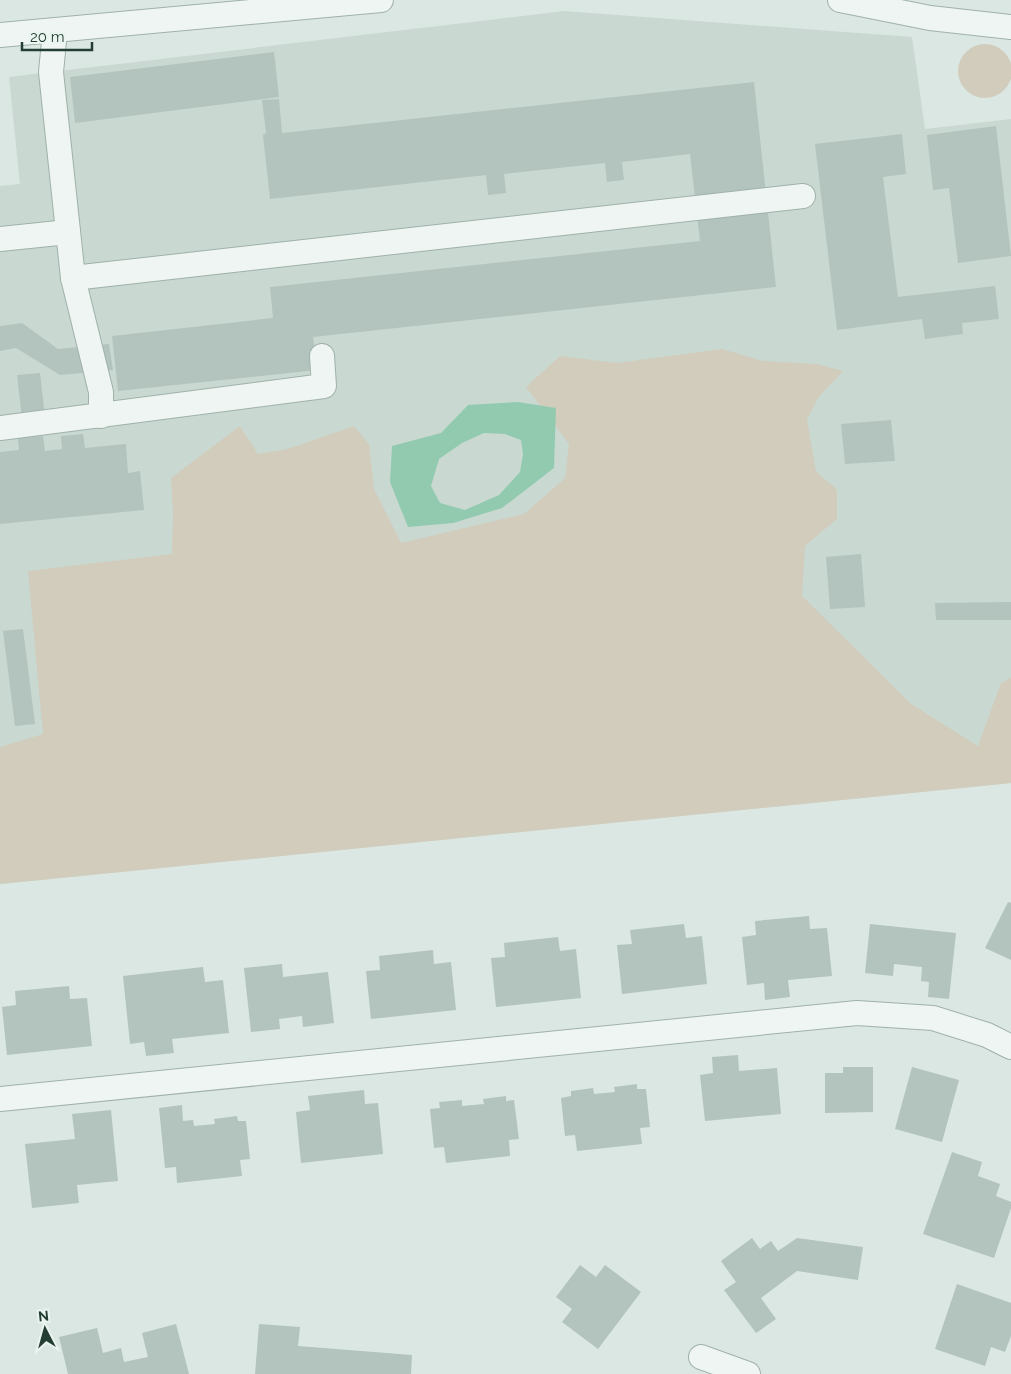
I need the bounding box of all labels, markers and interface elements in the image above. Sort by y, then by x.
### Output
scale bar [22,20,92,52]
text: 20 m [30,28,65,46]
north arrow [20,1304,70,1354]
text: N [37,1308,50,1325]

